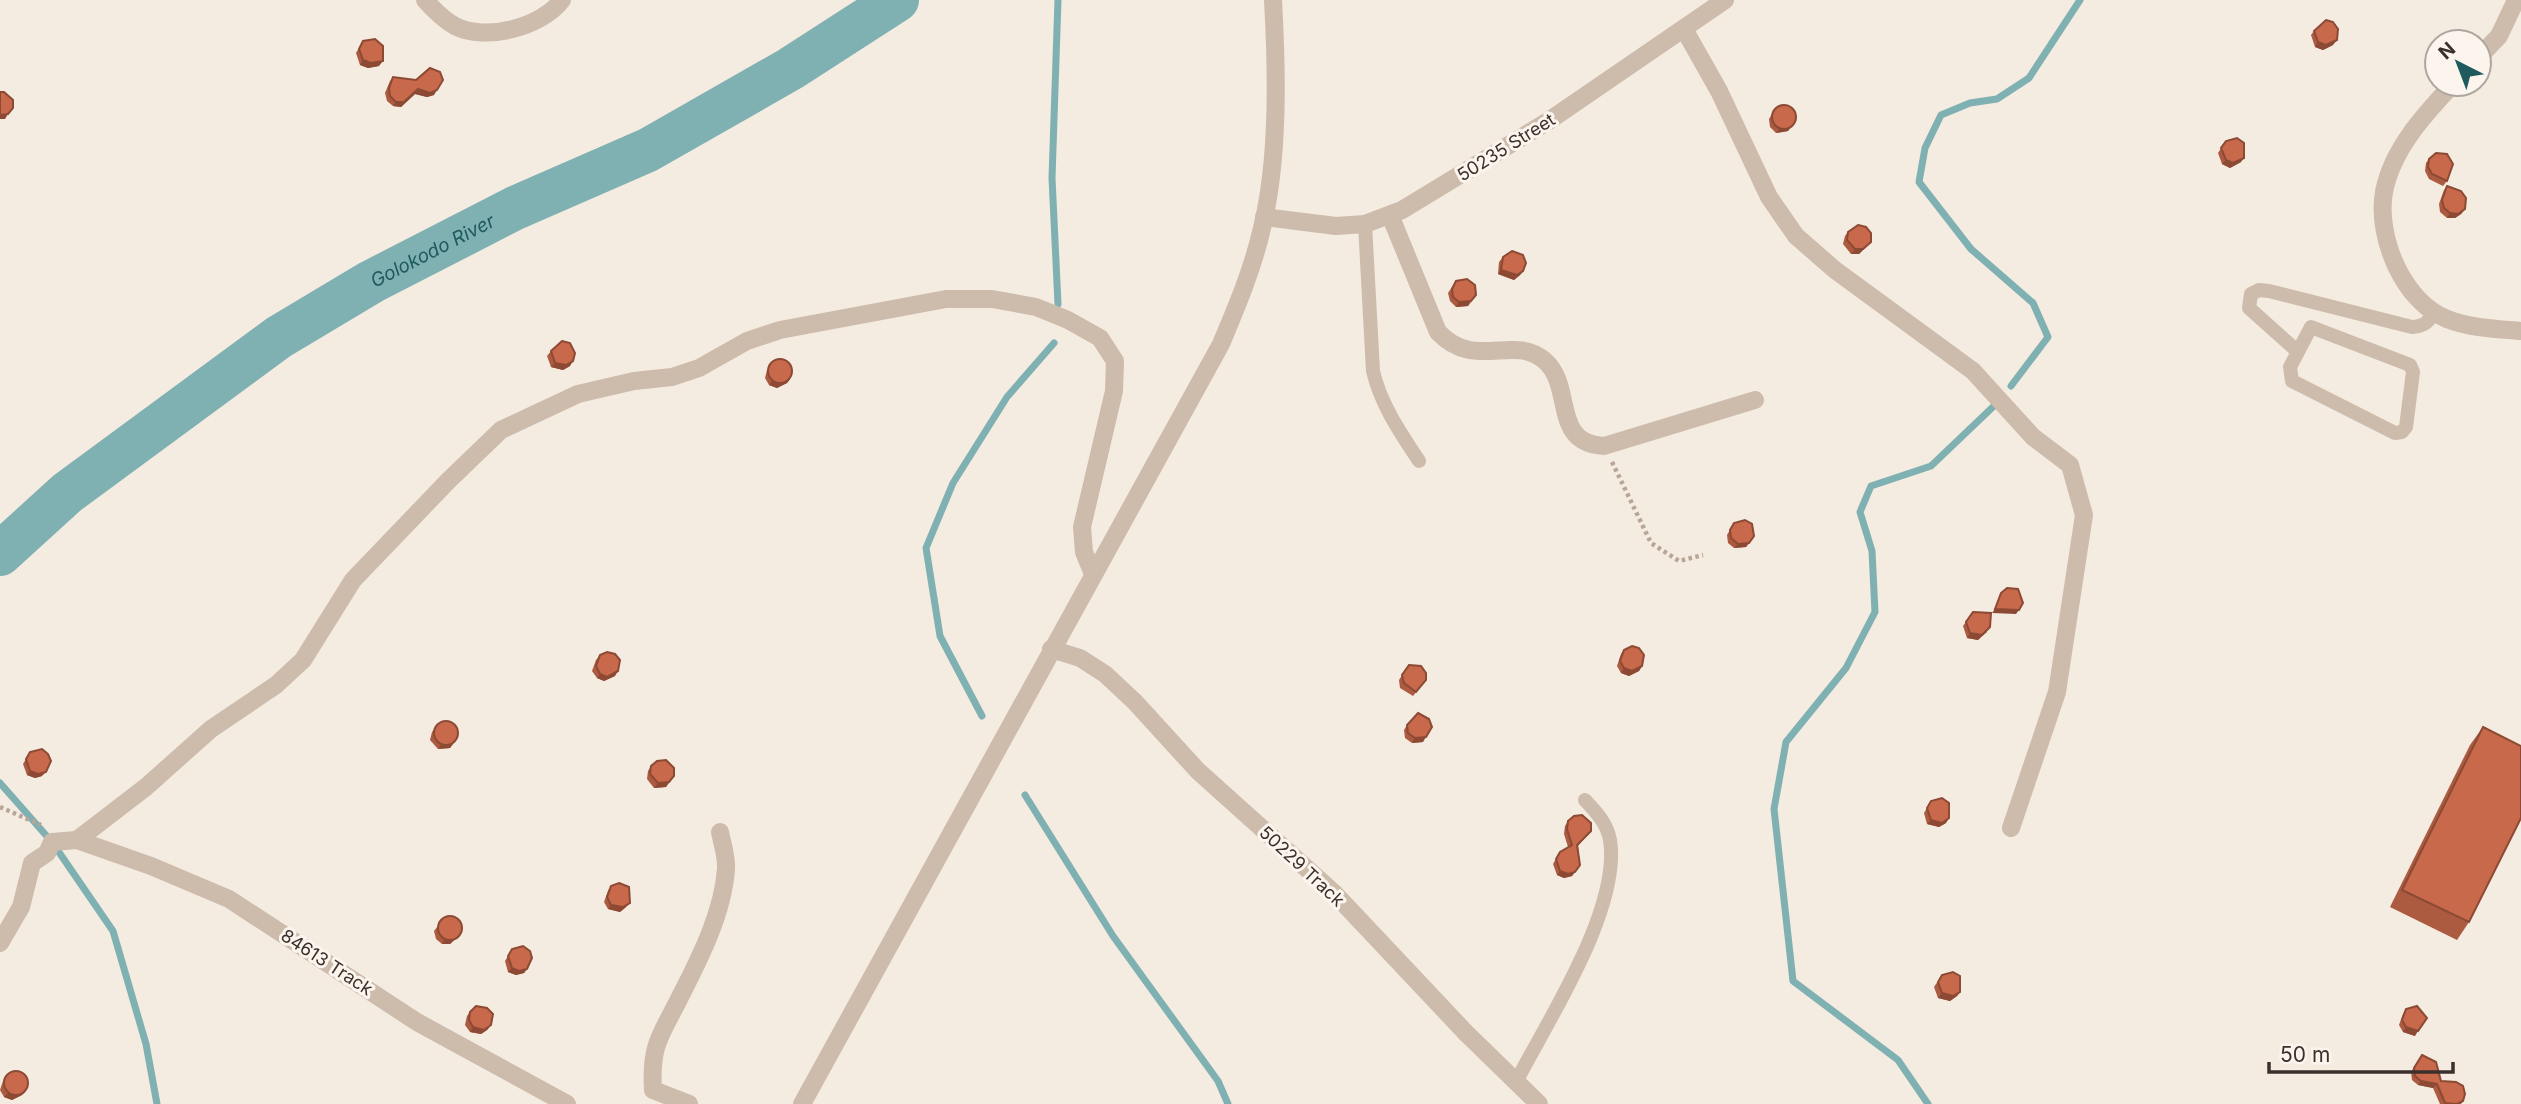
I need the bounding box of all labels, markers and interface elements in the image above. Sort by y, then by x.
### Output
north arrow [2423,28,2493,98]
text: N [2434,37,2460,64]
street label: 50235 Street [1453,109,1559,185]
water label: Golokodo River [366,209,499,292]
street label: 50229 Track [1255,821,1349,911]
street label: 84613 Track [277,925,377,999]
scale bar [2269,1030,2453,1074]
text: 50 m [2280,1042,2330,1067]

